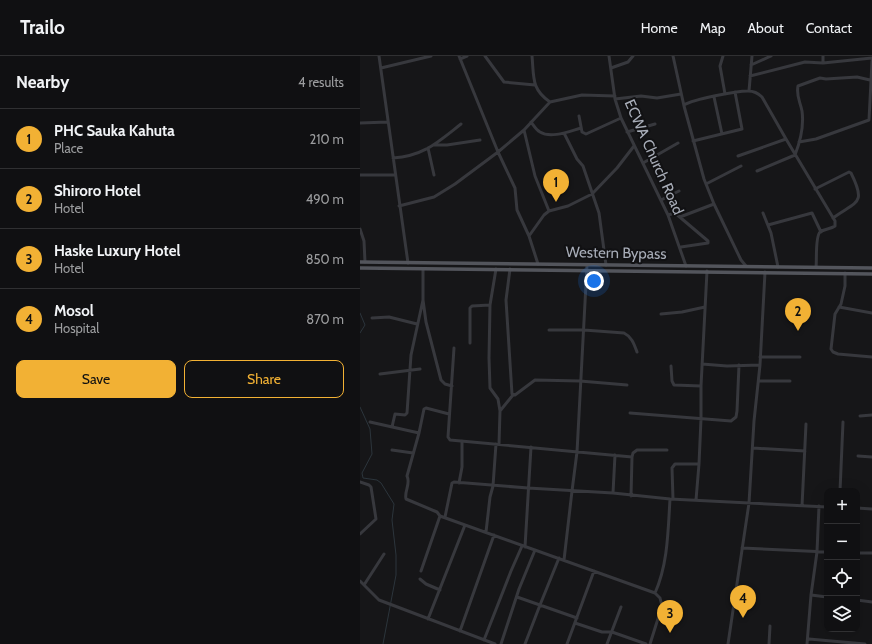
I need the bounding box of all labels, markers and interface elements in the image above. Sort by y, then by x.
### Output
text: Trailo [20,16,65,39]
text: Home [641,19,678,37]
text: Map [700,19,725,37]
text: About [747,19,784,37]
text: Contact [806,19,852,37]
text: Nearby [16,72,69,92]
text: 4 results [298,74,344,90]
street label: ECWA Church Road [621,97,687,217]
text: PHC Sauka Kahuta [54,122,175,140]
text: 1 [27,131,31,147]
text: 210 m [310,131,344,147]
text: Place [54,140,83,156]
pin: 1 [543,169,569,202]
text: Shiroro Hotel [54,182,141,200]
text: 2 [26,191,32,207]
text: 490 m [306,191,344,207]
text: Hotel [54,200,84,216]
text: Haske Luxury Hotel [54,242,180,260]
street label: Western Bypass [565,243,667,263]
text: 3 [25,251,33,267]
text: 850 m [306,251,344,267]
text: Hotel [54,260,84,276]
your location [584,271,604,291]
pin: 2 [785,298,811,331]
text: Mosol [54,302,94,320]
text: 4 [25,311,33,327]
text: 870 m [306,311,344,327]
text: Hospital [54,320,99,336]
button: Save [16,360,176,398]
button: Share [184,360,344,398]
map controls [824,488,860,632]
button: + [824,488,860,524]
button: − [824,524,860,560]
button: locate [824,560,860,596]
pin: 4 [730,585,756,618]
button: layers [824,596,860,632]
pin: 3 [657,600,683,633]

